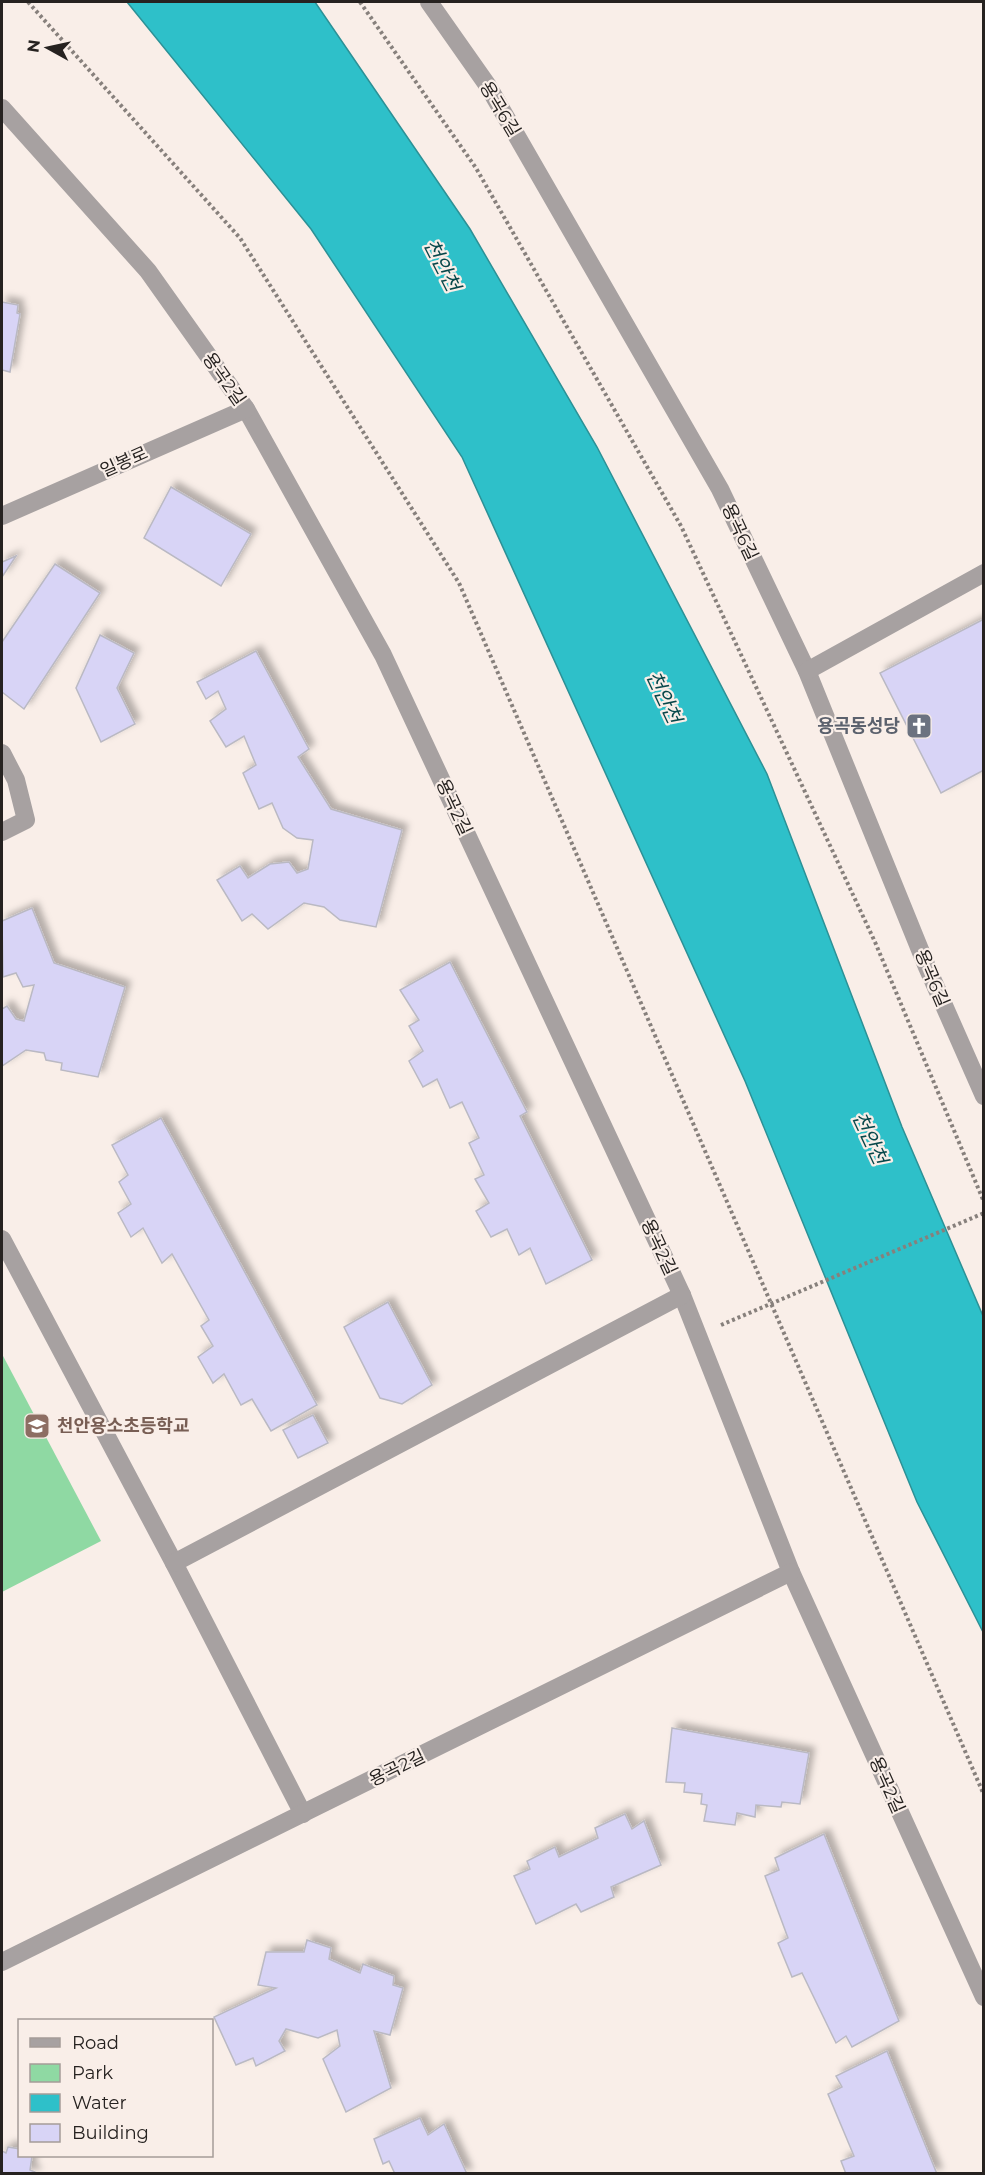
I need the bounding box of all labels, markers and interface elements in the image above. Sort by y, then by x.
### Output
north arrow [18,18,78,78]
text: N [23,38,44,54]
street label: 용곡6길 [475,77,525,141]
water label: 천안천 [419,235,466,297]
street label: 용곡2길 [198,348,250,410]
street label: 일봉로 [97,442,151,482]
street label: 용곡6길 [717,500,763,564]
water label: 천안천 [641,667,688,729]
church icon: 용곡동성당 [904,711,934,741]
place label: 용곡동성당 [817,715,900,737]
street label: 용곡2길 [431,775,477,839]
street label: 용곡6길 [910,946,954,1010]
water label: 천안천 [847,1108,894,1170]
street label: 용곡2길 [636,1215,682,1279]
school or university icon: 천안용소초등학교 [22,1411,52,1441]
place label: 천안용소초등학교 [57,1415,189,1437]
street label: 용곡2길 [365,1745,429,1791]
street label: 용곡2길 [865,1753,909,1817]
legend [18,2019,213,2157]
text: Road [72,2032,119,2054]
text: Park [72,2062,113,2084]
text: Water [72,2092,127,2114]
text: Building [72,2122,149,2144]

